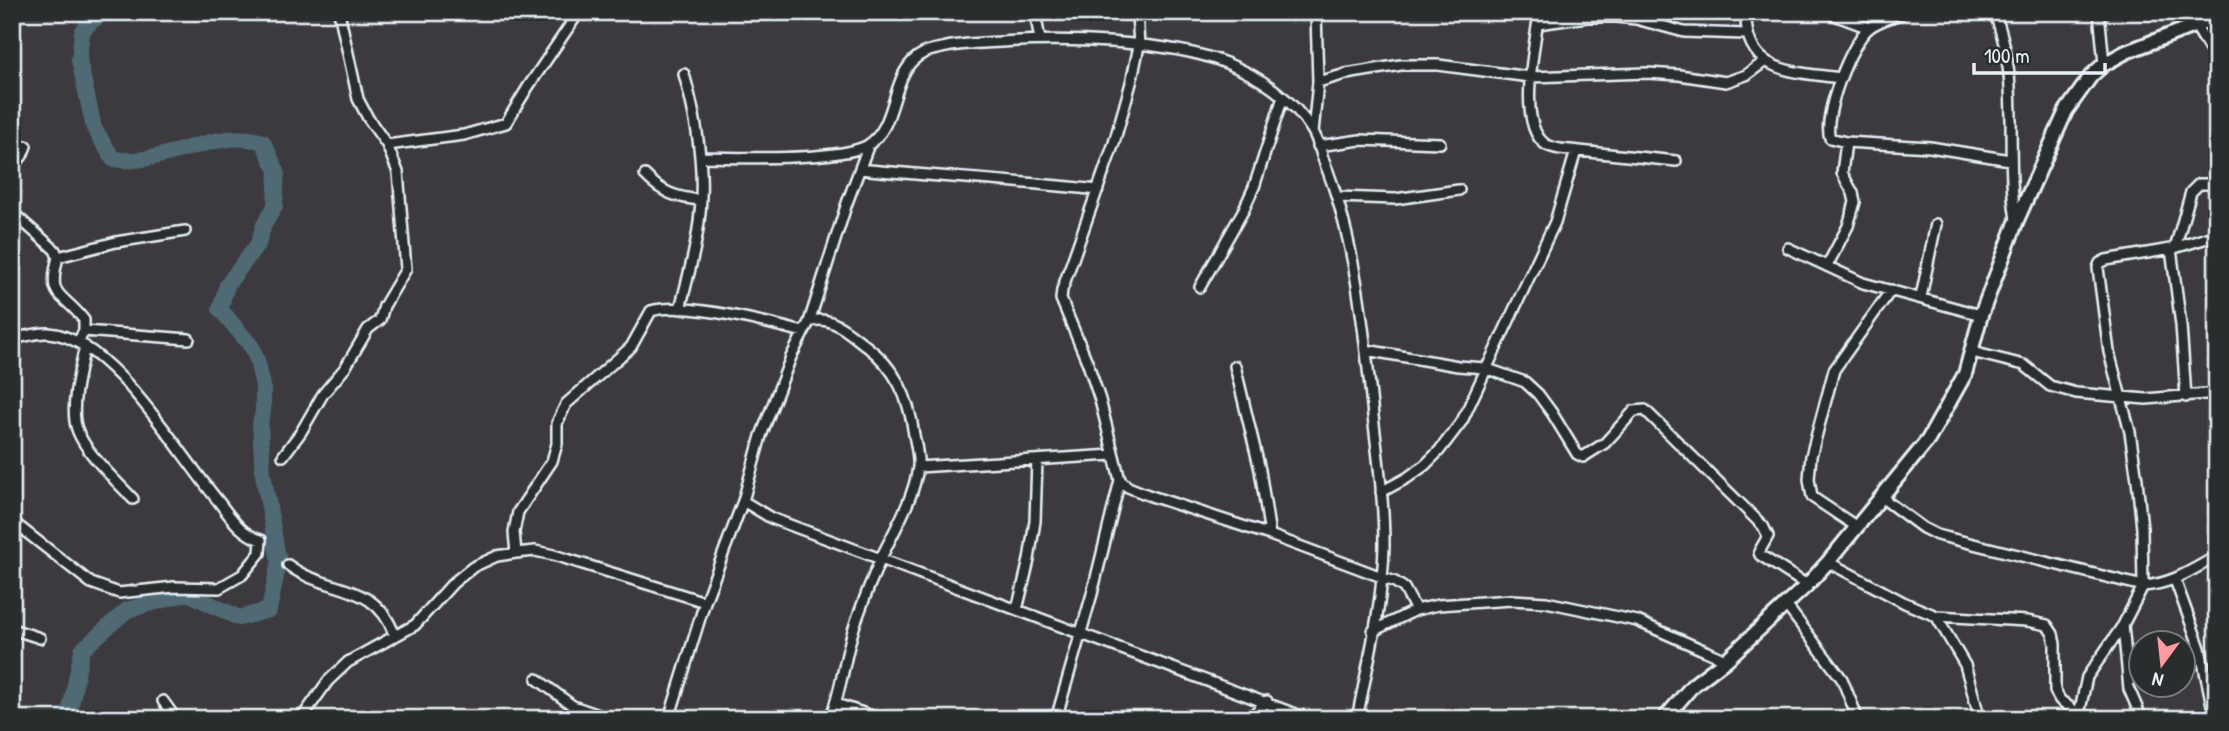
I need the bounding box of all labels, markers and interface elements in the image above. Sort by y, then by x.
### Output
scale bar [1974,32,2105,76]
text: 100 m [1984,41,2030,70]
north arrow [2128,630,2198,700]
text: N [2149,667,2166,694]

